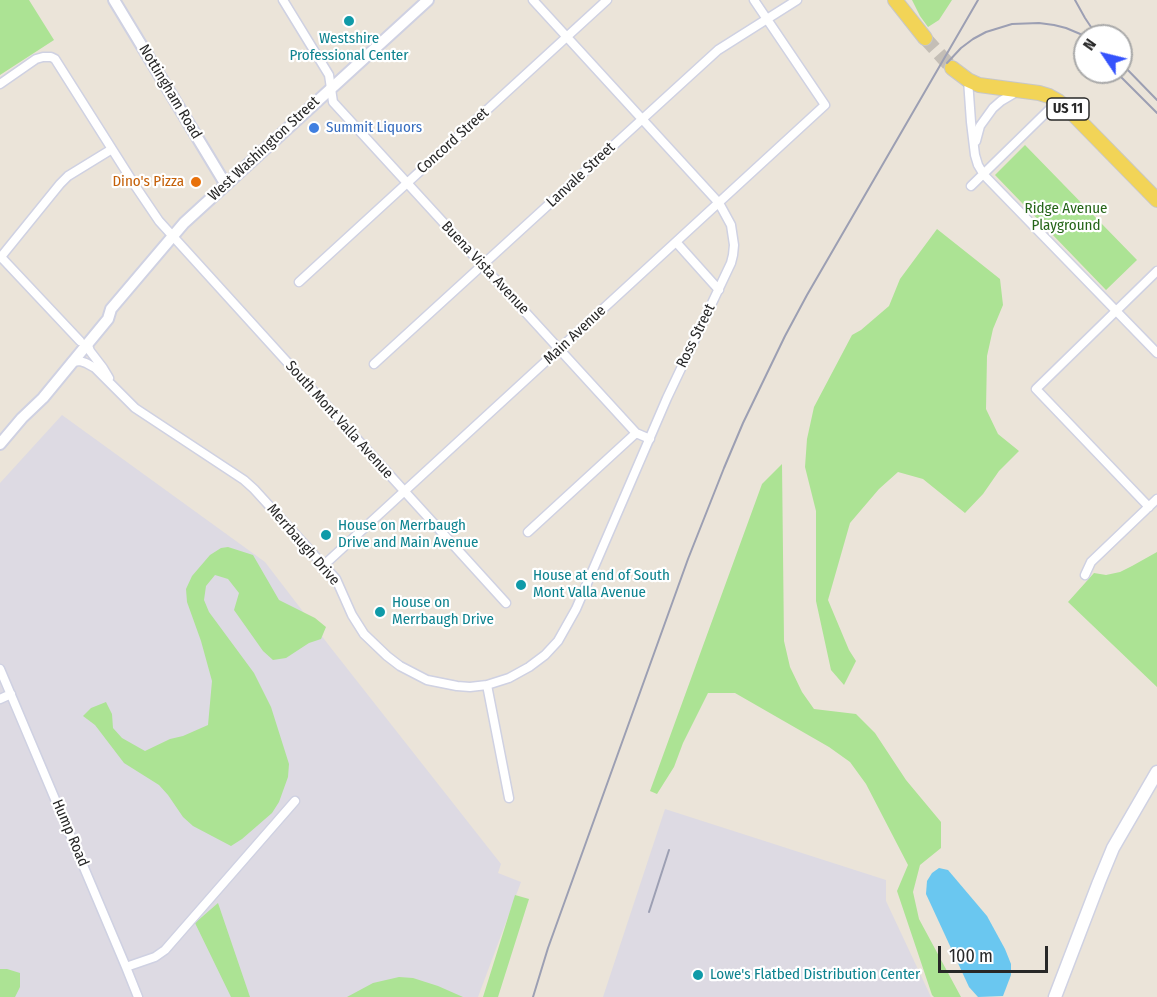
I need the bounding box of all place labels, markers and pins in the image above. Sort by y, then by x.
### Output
marker: Westshire Professional Center [342,14,356,28]
place label: Westshire Professional Center [290,30,408,65]
place label: Summit Liquors [326,119,422,137]
marker: Summit Liquors [307,121,321,135]
place label: Dino's Pizza [112,173,184,191]
marker: Dino's Pizza [189,175,203,189]
place label: House on Merrbaugh Drive and Main Avenue [338,517,478,552]
marker: House on Merrbaugh Drive and Main Avenue [319,528,333,542]
place label: House at end of South Mont Valla Avenue [533,567,670,602]
marker: House at end of South Mont Valla Avenue [514,578,528,592]
place label: House on Merrbaugh Drive [392,594,494,629]
marker: House on Merrbaugh Drive [373,605,387,619]
place label: Lowe's Flatbed Distribution Center [710,966,920,984]
marker: Lowe's Flatbed Distribution Center [691,968,705,982]

